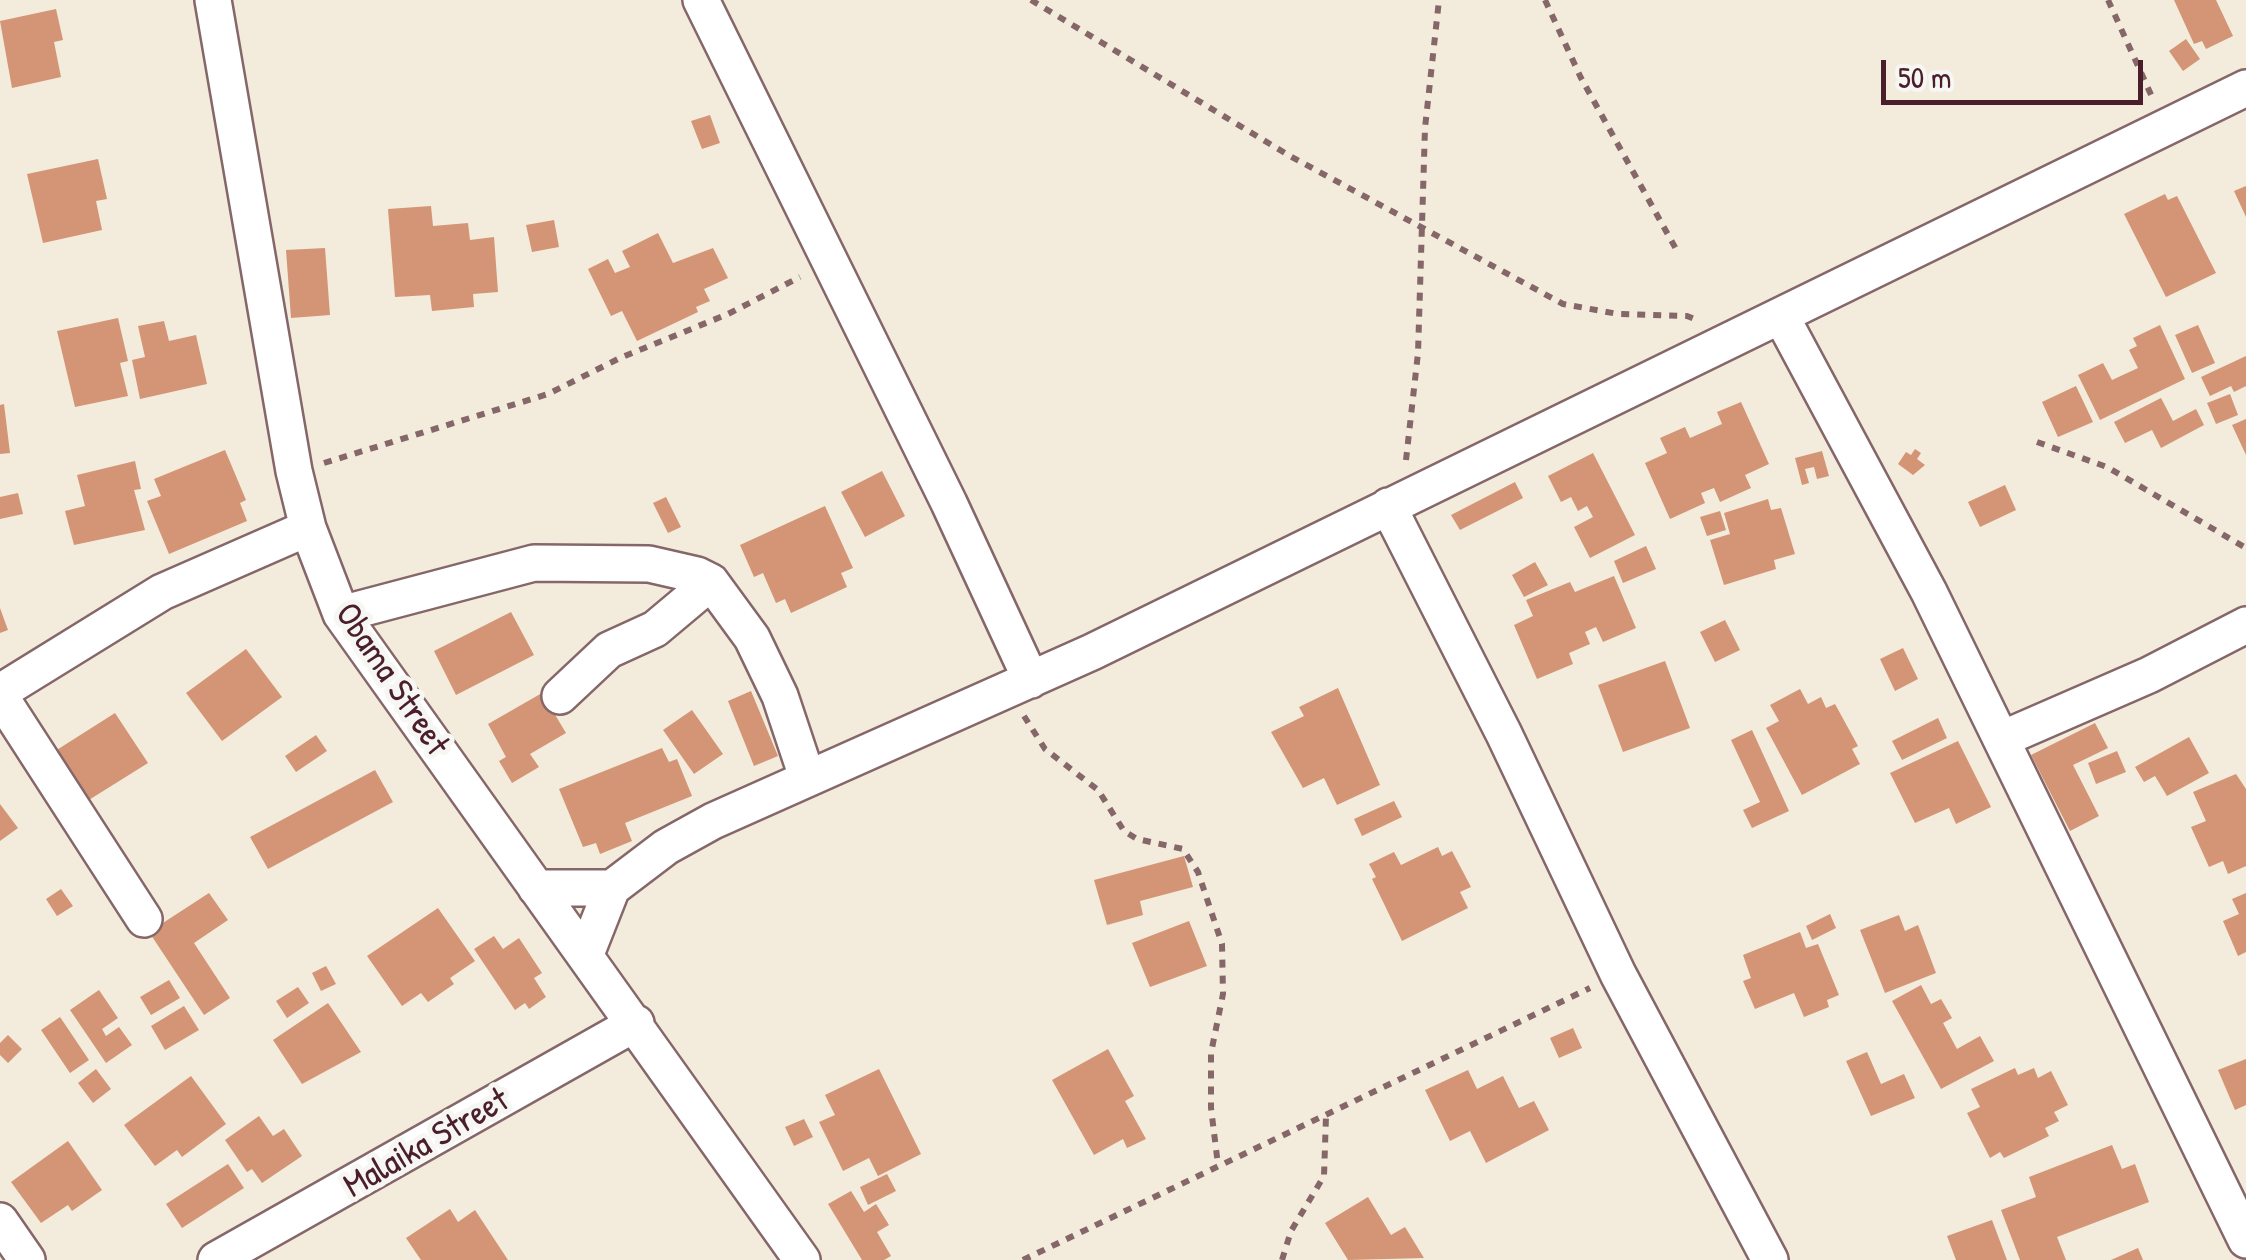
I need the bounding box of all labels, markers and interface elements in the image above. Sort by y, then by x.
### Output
scale bar [1886,40,2148,102]
text: 50 m [1898,57,1951,97]
street label: Obama Street [325,596,457,764]
street label: Malaika Street [337,1080,517,1208]

